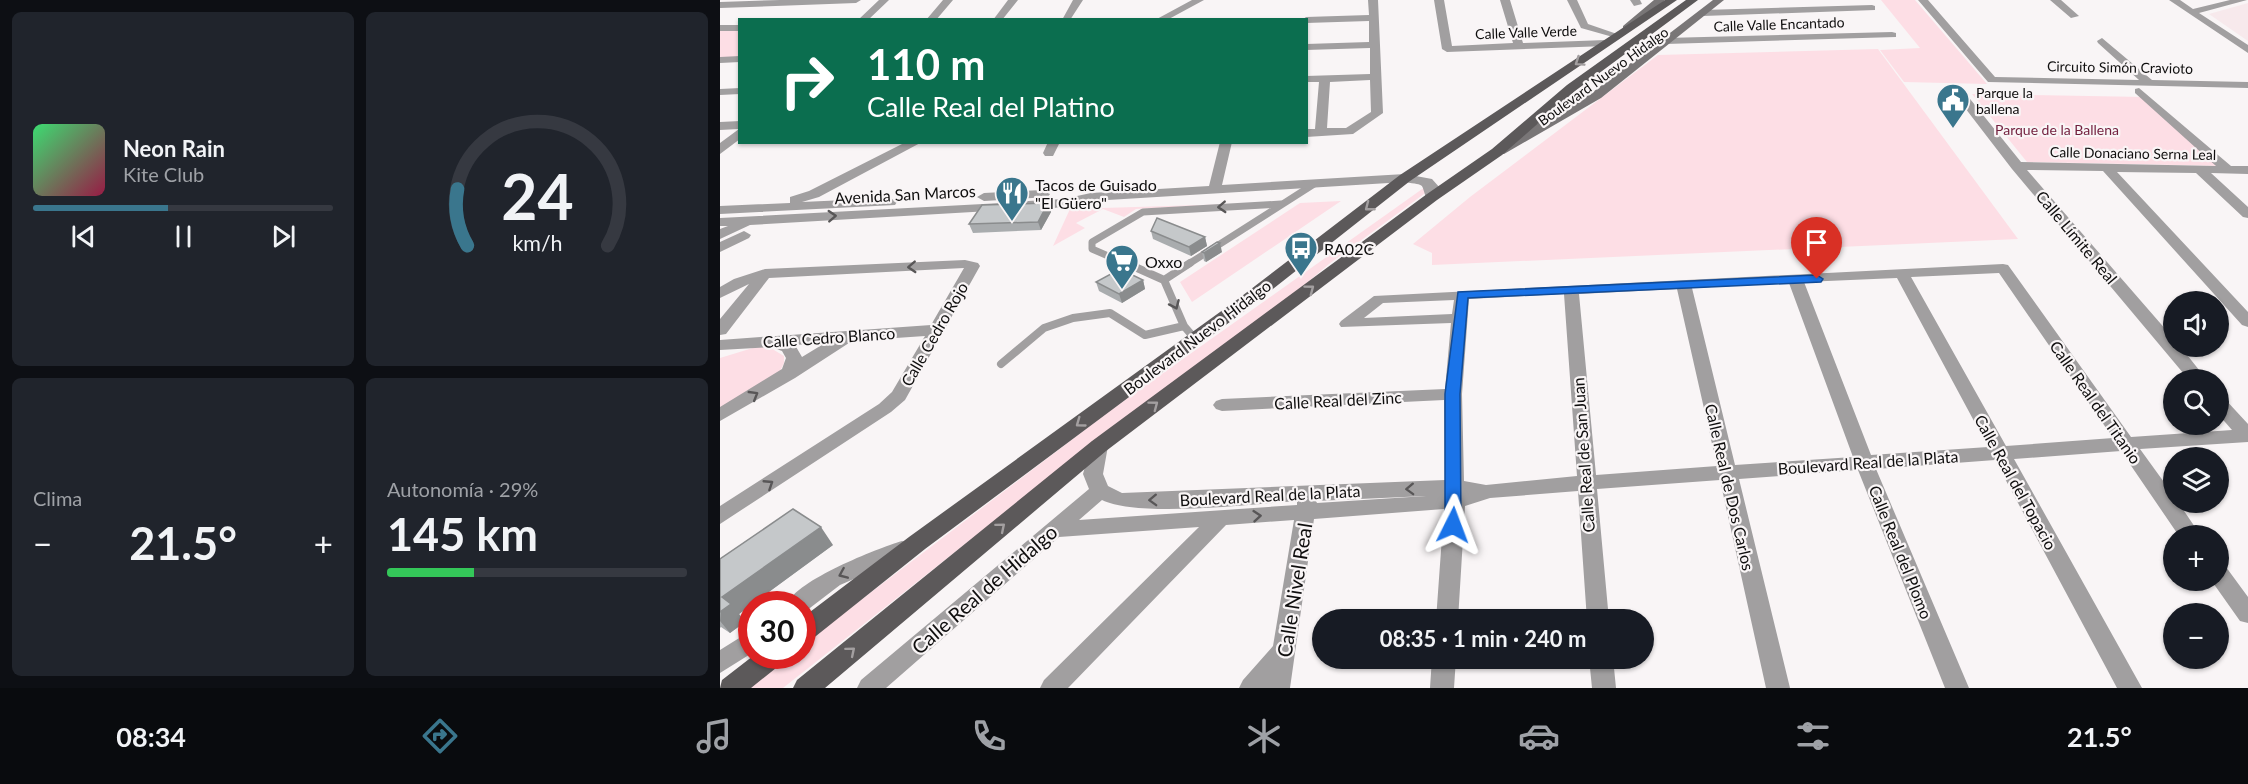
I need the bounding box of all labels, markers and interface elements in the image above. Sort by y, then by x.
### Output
street label: Calle Valle Encantado [1713,13,1845,35]
street label: Calle Valle Verde [1475,22,1577,42]
street label: Boulevard Nuevo Hidalgo [1535,23,1671,129]
text: 110 m [867,39,985,89]
icon: right [768,42,846,120]
one-way arrow [1574,55,1585,66]
street label: Circuito Simón Cravioto [2047,57,2193,77]
public building icon: Parque la ballena [1935,82,1971,129]
place label: Parque la ballena [1976,84,2033,117]
text: Calle Real del Platino [867,90,1115,123]
park label: Parque de la Ballena [1995,121,2119,138]
text: Neon Rain [123,135,225,162]
street label: Calle Donaciano Serna Leal [2050,143,2216,163]
text: 24 [501,158,573,233]
text: Kite Club [123,162,204,186]
restaurant icon: Tacos de Guisado "El Güero" [994,175,1030,222]
place label: Tacos de Guisado "El Güero" [1035,175,1157,212]
street label: Avenida San Marcos [834,181,976,207]
street label: Calle Límite Real [2033,187,2121,287]
one-way arrow [1365,199,1376,210]
one-way arrow [1218,201,1227,214]
one-way arrow [827,210,836,223]
pin [1791,217,1842,279]
icon: previous [67,220,100,253]
icon: pause [167,220,200,253]
icon: next [267,220,300,253]
icon: arrive [1800,226,1833,259]
text: km/h [512,230,562,256]
bus stop icon: RA02C [1283,230,1319,277]
place label: RA02C [1324,239,1374,258]
supermarket icon: Oxxo [1104,243,1140,290]
place label: Oxxo [1145,252,1182,271]
one-way arrow [907,260,916,273]
street label: Boulevard Nuevo Hidalgo [1120,275,1274,399]
street label: Calle Cedro Rojo [897,279,971,389]
one-way arrow [1304,285,1315,296]
map controls [2163,291,2229,669]
button: sound [2163,291,2229,357]
one-way arrow [1168,299,1180,310]
street label: Calle Cedro Blanco [762,323,896,351]
street label: Calle Real del Titanio [2046,337,2146,467]
button: search [2163,369,2229,435]
street label: Calle Real de San Juan [1568,377,1598,533]
street label: Calle Real del Zinc [1274,387,1403,413]
one-way arrow [748,390,759,402]
one-way arrow [1147,401,1158,412]
street label: Calle Real de Dos Carlos [1702,402,1758,572]
street label: Calle Real del Topacio [1971,411,2061,553]
one-way arrow [1075,416,1086,427]
street label: Boulevard Real de la Plata [1777,446,1959,478]
button: layers [2163,447,2229,513]
text: Autonomía · 29% [387,477,538,501]
one-way arrow [763,480,773,492]
street label: Boulevard Real de la Plata [1179,481,1361,509]
one-way arrow [1406,482,1415,495]
street label: Calle Real del Plomo [1866,482,1936,622]
text: Clima [33,486,82,510]
position arrow [1421,493,1485,557]
one-way arrow [1148,494,1157,507]
text: 145 km [387,507,538,561]
one-way arrow [1253,510,1262,523]
text: 21.5° [129,516,237,570]
street label: Calle Real de Hidalgo [906,519,1062,659]
street label: Calle Nivel Real [1272,521,1316,659]
text: − [33,523,52,563]
text: + [314,523,333,563]
one-way arrow [994,523,1005,534]
button: + [2163,525,2229,591]
one-way arrow [839,567,850,579]
speed limit sign: 30 [738,591,816,669]
button: − [2163,603,2229,669]
text: 08:35 · 1 min · 240 m [1380,625,1586,652]
one-way arrow [844,647,855,658]
icon: directions [419,715,461,757]
icon: music [693,715,735,757]
icon: phone [968,715,1010,757]
icon: climate [1243,715,1285,757]
icon: car [1518,715,1560,757]
icon: filters [1792,715,1834,757]
text: 08:34 [116,720,186,753]
text: 21.5° [2067,720,2132,753]

